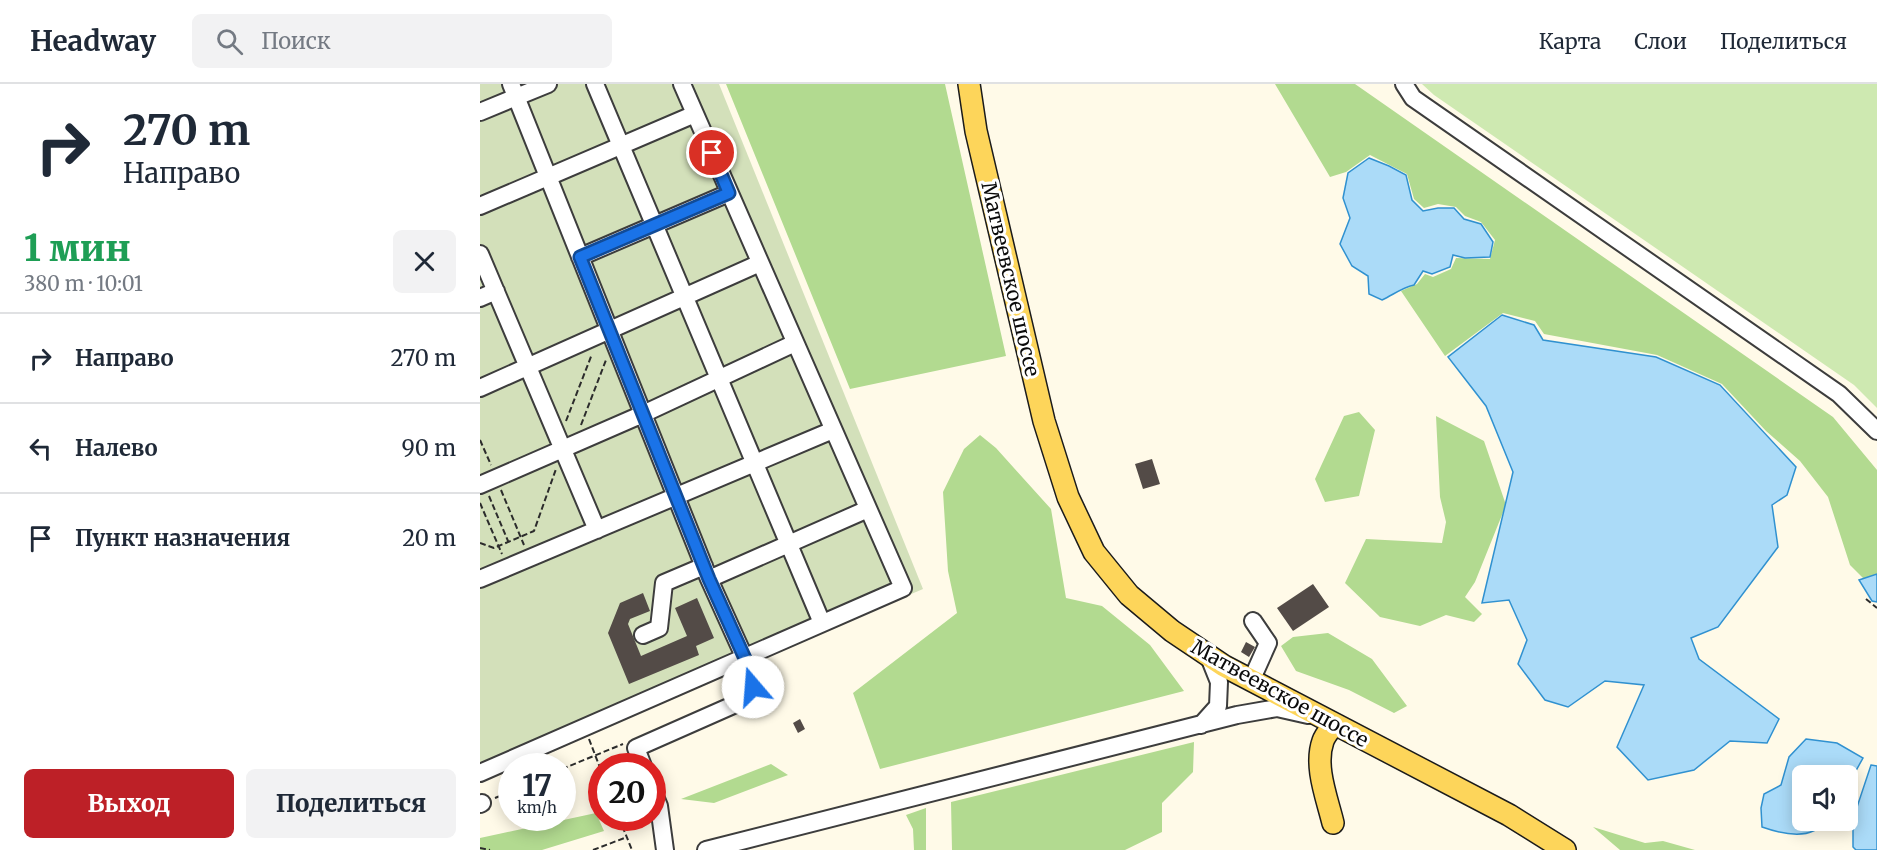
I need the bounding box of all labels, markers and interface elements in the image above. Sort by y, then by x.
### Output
search box [192,14,612,68]
text: Headway [30,23,156,59]
icon: search [213,25,246,58]
text: Поиск [261,27,331,55]
text: Карта [1539,28,1601,55]
text: Слои [1634,28,1687,55]
text: Поделиться [1720,28,1847,55]
text: 270 m [123,104,250,156]
icon: right [24,108,102,186]
pin [686,127,737,178]
icon: arrive [695,136,728,169]
text: Направо [123,156,240,190]
street label: Матвеевское шоссе [976,179,1046,379]
text: 1 мин [24,226,131,271]
button: close [393,230,456,293]
text: 380 m · 10:01 [24,271,143,296]
icon: right [24,342,57,375]
text: Направо [75,344,174,372]
text: 270 m [390,344,456,372]
icon: left [24,432,57,465]
text: Налево [75,434,158,462]
text: 90 m [401,434,456,462]
icon: arrive [24,522,57,555]
text: Пункт назначения [75,524,290,552]
text: 20 m [402,524,456,552]
street label: Матвеевское шоссе [1187,634,1373,752]
position arrow [721,655,785,719]
speed limit sign: 20 [588,753,666,831]
map controls [1792,765,1858,831]
button: sound [1792,765,1858,831]
text: 17 [522,766,552,804]
button: Выход [24,769,234,838]
button: Поделиться [246,769,456,838]
text: km/h [517,798,557,817]

